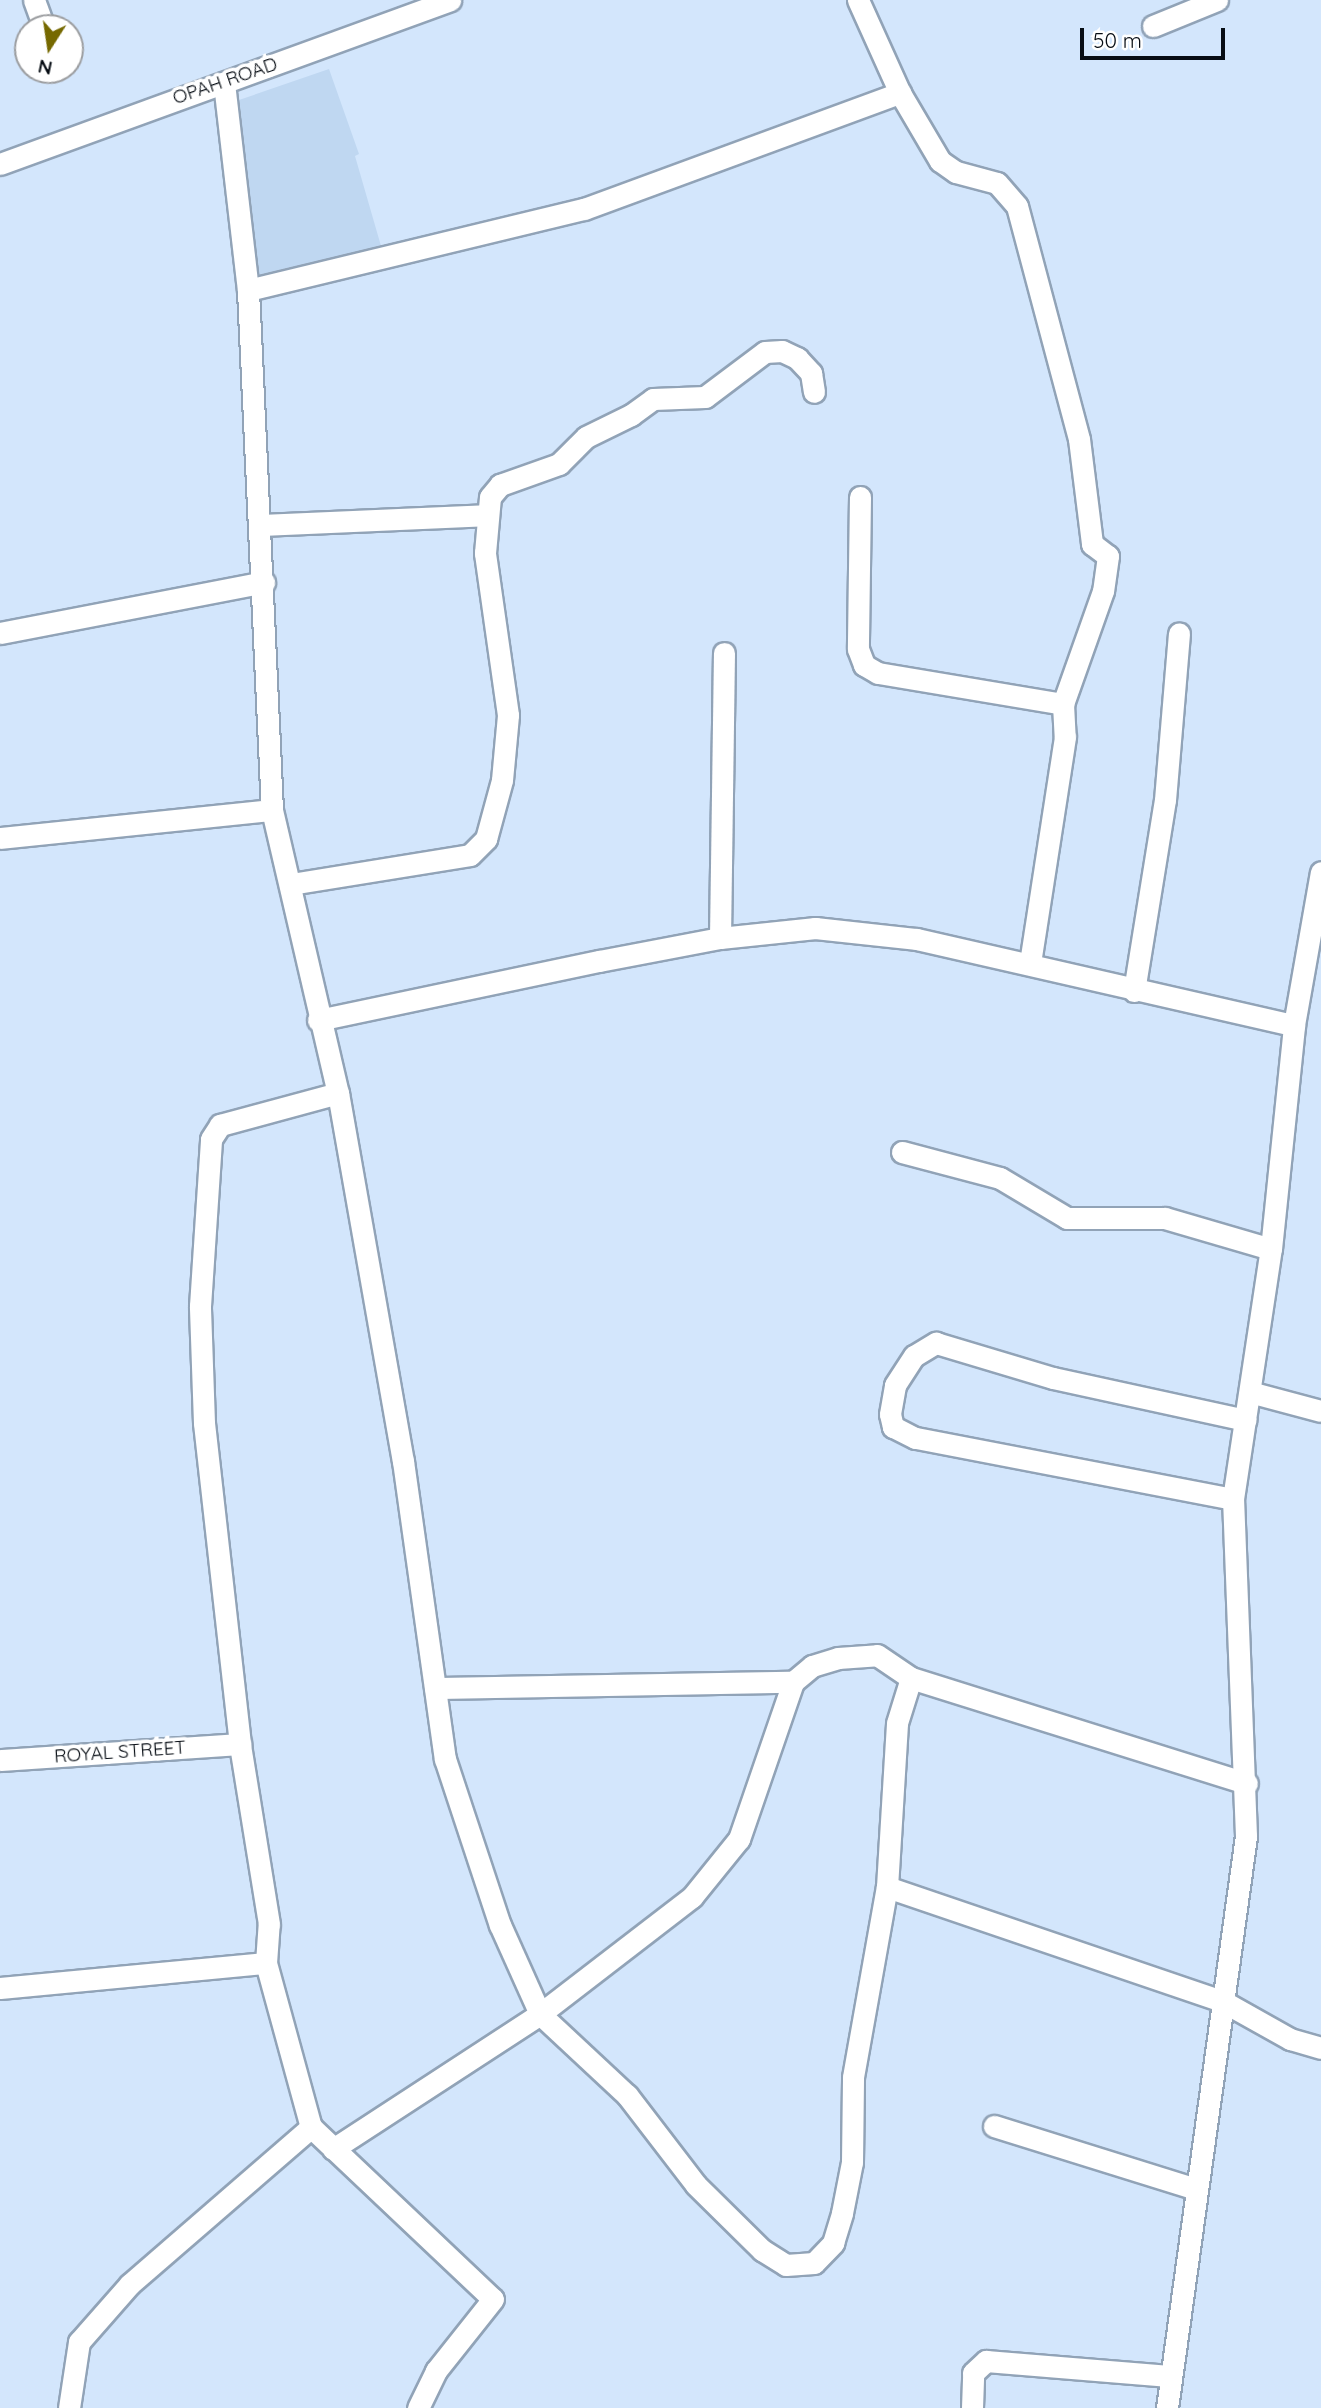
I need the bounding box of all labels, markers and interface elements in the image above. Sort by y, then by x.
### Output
north arrow [14,14,84,84]
scale bar [1083,14,1228,58]
text: 50 m [1093,27,1142,53]
street label: OPAH ROAD [170,52,280,110]
text: N [36,54,54,81]
street label: ROYAL STREET [53,1736,187,1768]

